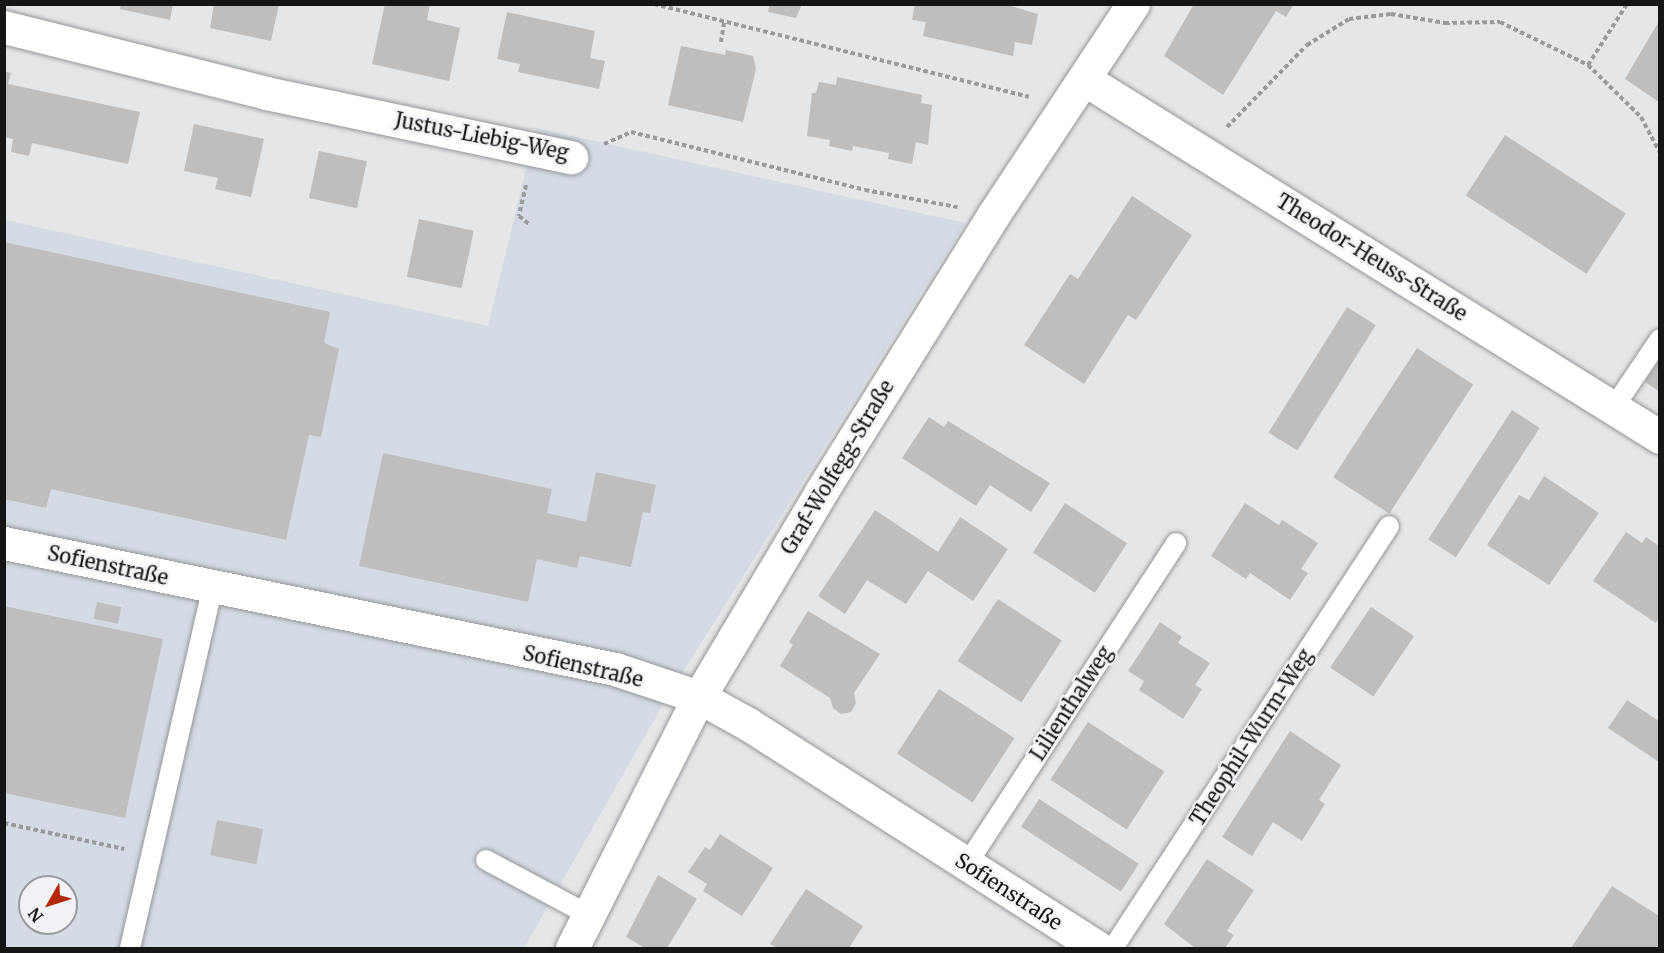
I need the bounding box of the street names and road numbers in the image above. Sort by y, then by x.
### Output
street label: Justus-Liebig-Weg [393,107,571,165]
street label: Theodor-Heuss-Straße [1272,188,1472,326]
street label: Graf-Wolfegg-Straße [775,376,899,558]
street label: Sofienstraße [46,541,170,589]
street label: Sofienstraße [521,641,645,691]
street label: Lilienthalweg [1025,641,1117,765]
street label: Theophil-Wurm-Weg [1185,644,1317,830]
street label: Sofienstraße [951,848,1067,934]

